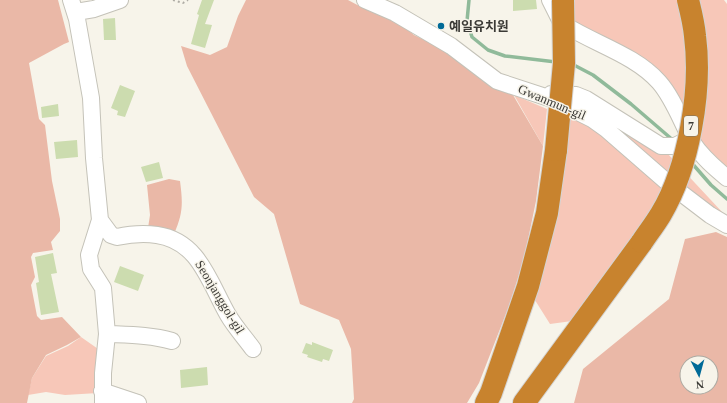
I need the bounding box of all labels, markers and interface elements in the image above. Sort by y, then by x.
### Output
place label: 예일유치원 [449,19,509,34]
marker: 예일유치원 [436,21,446,31]
street label: Gwanmun-gil [516,81,589,123]
road number: 7 [684,116,698,136]
street label: Seonjanggol-gil [192,258,248,337]
north arrow [679,355,719,395]
text: N [695,379,705,391]

